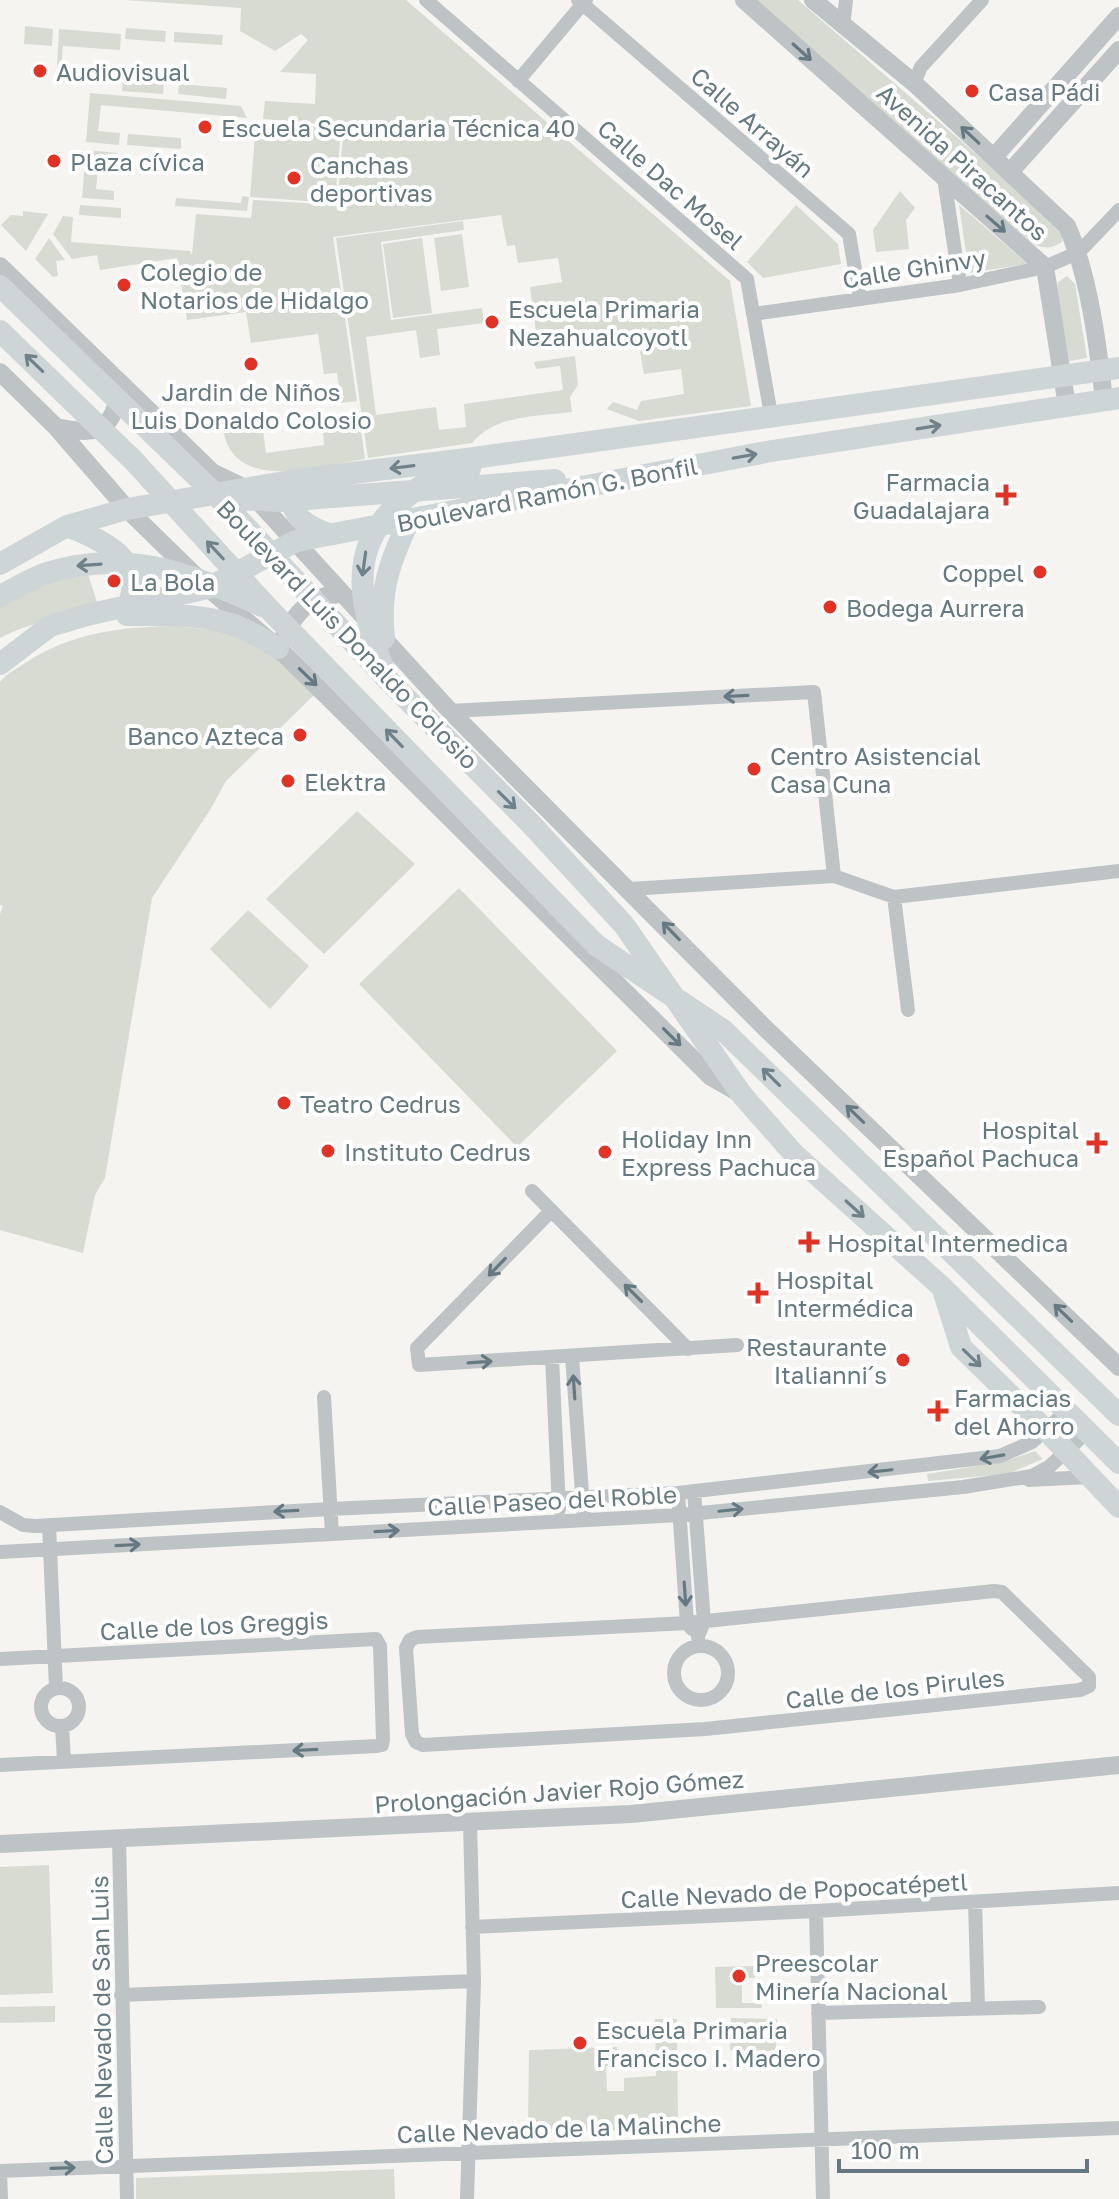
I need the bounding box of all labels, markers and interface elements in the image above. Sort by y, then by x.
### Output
one-way arrow [791,43,811,61]
place label: Audiovisual [56,57,190,86]
street label: Calle Arrayán [686,61,820,183]
marker: Audiovisual [31,62,49,80]
place label: Casa Pádi [988,77,1100,106]
street label: Avenida Piracantos [872,78,1054,246]
marker: Casa Pádi [963,82,981,100]
place label: Escuela Secundaria Técnica 40 [221,113,576,142]
street label: Calle Dac Mosel [592,113,750,255]
marker: Escuela Secundaria Técnica 40 [196,118,214,136]
one-way arrow [960,125,980,144]
place label: Plaza cívica [70,147,205,176]
place label: Canchas deportivas [310,150,433,207]
marker: Plaza cívica [45,152,63,170]
marker: Canchas deportivas [285,169,303,187]
one-way arrow [986,215,1006,233]
street label: Calle Ghinvy [840,242,988,294]
place label: Colegio de Notarios de Hidalgo [140,257,369,314]
marker: Colegio de Notarios de Hidalgo [115,276,133,294]
place label: Escuela Primaria Nezahualcoyotl [508,294,700,351]
marker: Escuela Primaria Nezahualcoyotl [483,313,501,331]
one-way arrow [24,355,44,373]
marker: Jardin de Niños Luis Donaldo Colosio [242,355,260,373]
place label: Jardin de Niños Luis Donaldo Colosio [130,377,372,434]
one-way arrow [916,419,942,434]
one-way arrow [732,448,758,463]
street label: Boulevard Ramón G. Bonfil [394,451,700,537]
one-way arrow [390,460,415,475]
place label: Farmacia Guadalajara [853,467,990,524]
marker: Farmacia Guadalajara [997,486,1015,504]
street label: Boulevard Luis Donaldo Colosio [211,493,485,775]
one-way arrow [206,540,224,560]
one-way arrow [356,551,371,577]
one-way arrow [76,558,103,573]
place label: Coppel [942,558,1024,587]
marker: Coppel [1031,563,1049,581]
place label: La Bola [130,567,215,596]
marker: La Bola [105,572,123,590]
place label: Bodega Aurrera [846,593,1025,622]
marker: Bodega Aurrera [821,598,839,616]
one-way arrow [298,668,318,687]
one-way arrow [723,689,750,704]
place label: Banco Azteca [127,721,284,750]
marker: Banco Azteca [291,726,309,744]
one-way arrow [385,728,404,748]
place label: Centro Asistencial Casa Cuna [770,741,981,798]
marker: Centro Asistencial Casa Cuna [745,760,763,778]
place label: Elektra [304,767,386,796]
marker: Elektra [279,772,297,790]
one-way arrow [497,790,516,809]
one-way arrow [661,921,680,941]
one-way arrow [662,1028,682,1047]
one-way arrow [762,1068,781,1087]
place label: Teatro Cedrus [300,1089,461,1118]
marker: Teatro Cedrus [275,1094,293,1112]
one-way arrow [846,1105,865,1124]
place label: Hospital Español Pachuca [882,1115,1079,1172]
place label: Holiday Inn Express Pachuca [621,1124,816,1181]
marker: Hospital Español Pachuca [1086,1132,1108,1154]
place label: Instituto Cedrus [344,1137,531,1166]
marker: Instituto Cedrus [319,1142,337,1160]
marker: Holiday Inn Express Pachuca [596,1143,614,1161]
one-way arrow [845,1200,865,1218]
place label: Hospital Intermedica [827,1228,1068,1257]
marker: Hospital Intermedica [798,1231,820,1253]
one-way arrow [488,1257,507,1276]
place label: Hospital Intermédica [776,1265,914,1322]
marker: Hospital Intermédica [747,1282,769,1304]
one-way arrow [624,1284,643,1303]
one-way arrow [1054,1304,1073,1323]
place label: Restaurante Italianni´s [746,1332,887,1389]
one-way arrow [962,1348,981,1367]
marker: Restaurante Italianni´s [894,1351,912,1369]
one-way arrow [466,1354,493,1369]
one-way arrow [566,1374,581,1401]
place label: Farmacias del Ahorro [954,1383,1074,1440]
marker: Farmacias del Ahorro [929,1402,947,1420]
one-way arrow [980,1450,1006,1465]
one-way arrow [867,1463,894,1478]
street label: Calle Paseo del Roble [426,1479,678,1521]
one-way arrow [717,1503,744,1518]
one-way arrow [273,1504,300,1519]
one-way arrow [373,1524,400,1539]
one-way arrow [114,1537,141,1552]
one-way arrow [678,1580,693,1607]
street label: Calle de los Greggis [99,1605,329,1645]
street label: Calle de los Pirules [784,1662,1006,1714]
one-way arrow [292,1742,318,1757]
street label: Prolongación Javier Rojo Gómez [373,1764,745,1818]
street label: Calle Nevado de Popocatépetl [620,1866,968,1914]
street label: Calle Nevado de San Luis [84,1875,118,2165]
place label: Preescolar Minería Nacional [755,1948,948,2005]
marker: Preescolar Minería Nacional [730,1967,748,1985]
place label: Escuela Primaria Francisco I. Madero [596,2015,821,2072]
marker: Escuela Primaria Francisco I. Madero [571,2034,589,2052]
street label: Calle Nevado de la Malinche [396,2108,722,2148]
scale bar [839,2123,1087,2173]
text: 100 m [851,2135,920,2164]
one-way arrow [49,2161,76,2176]

